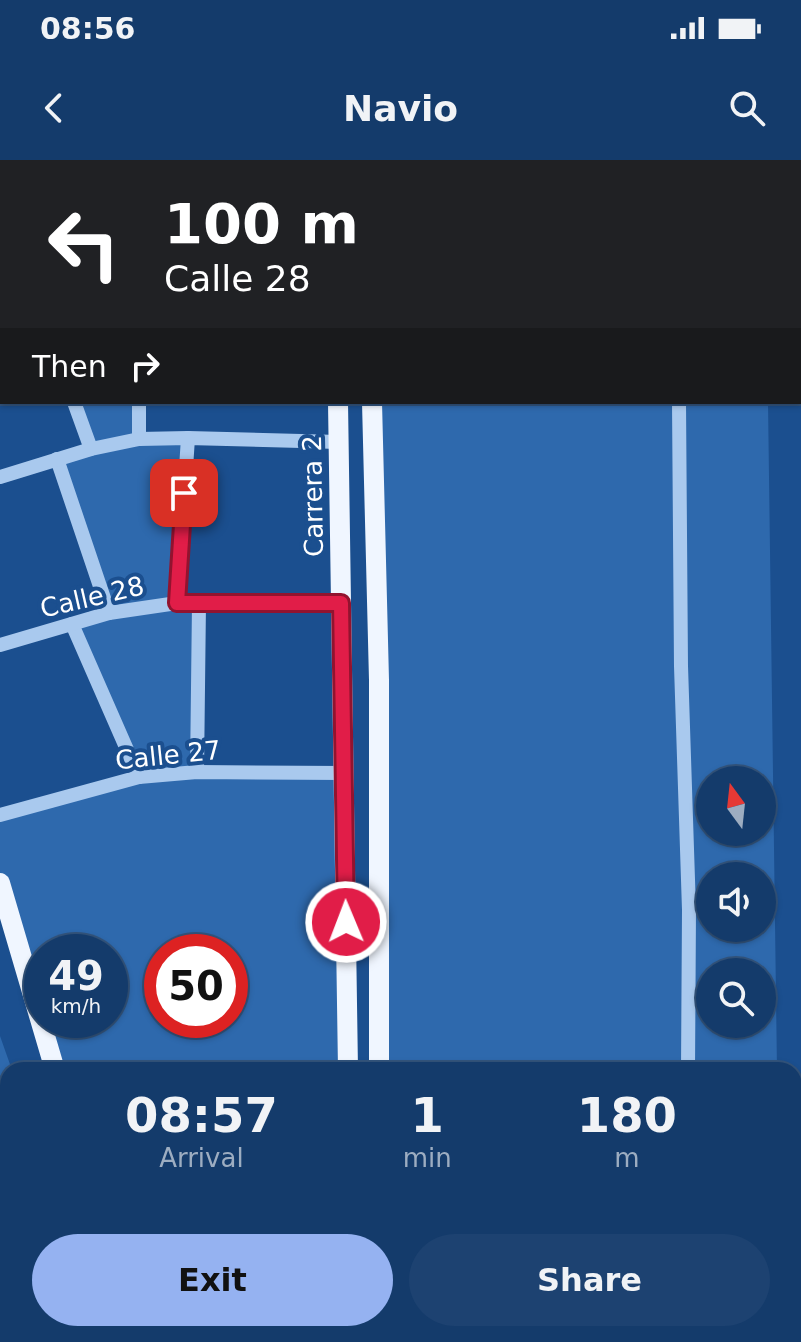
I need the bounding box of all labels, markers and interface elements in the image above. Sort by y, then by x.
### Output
text: 08:56 [40,11,136,46]
icon: back [32,86,76,130]
icon: search [725,86,769,130]
text: Navio [343,88,458,129]
text: 100 m [164,191,359,256]
icon: left [32,192,136,296]
text: Calle 28 [164,258,311,299]
icon: right [123,344,167,388]
text: Then [32,349,107,384]
street label: Carrera 2 [297,435,329,557]
pin [150,459,218,527]
icon: arrive [162,471,206,515]
street label: Calle 28 [37,570,147,624]
street label: Calle 27 [114,735,222,775]
north arrow [696,766,776,846]
map controls [696,766,776,1038]
button: sound [696,862,776,942]
position arrow [304,880,388,964]
speed limit sign: 50 [144,934,248,1038]
text: 49 [48,953,104,999]
button: search [696,958,776,1038]
text: km/h [51,994,101,1018]
text: 08:57 [125,1087,278,1143]
text: 1 [411,1087,444,1143]
text: 180 [577,1087,677,1143]
text: Arrival [159,1143,244,1173]
text: min [403,1143,452,1173]
text: m [614,1143,640,1173]
button: Exit [32,1234,393,1326]
button: Share [409,1234,770,1326]

